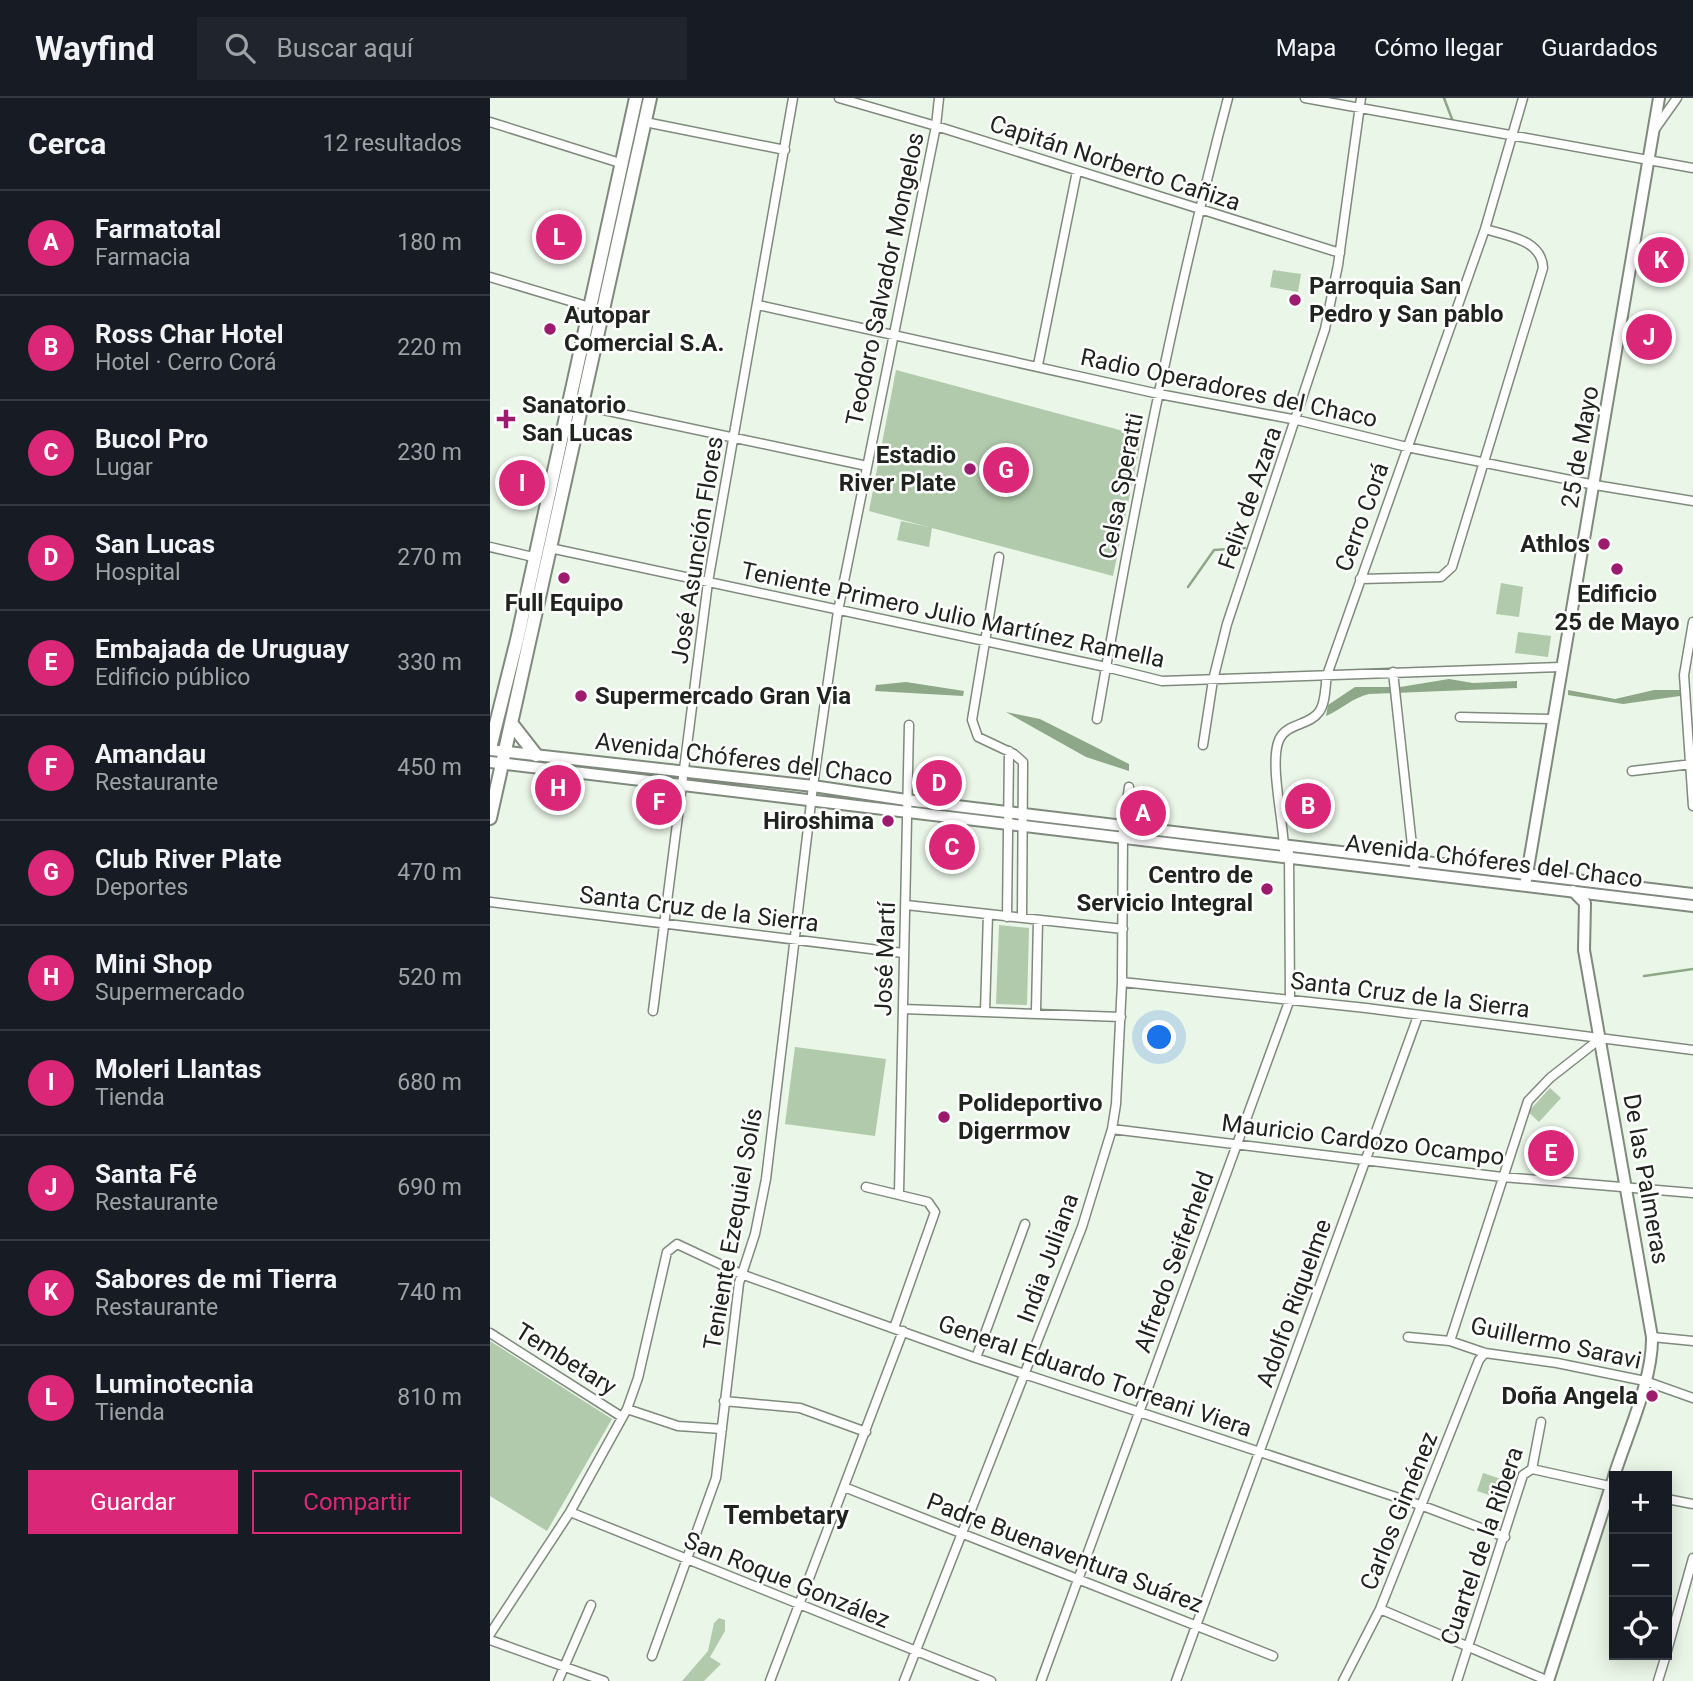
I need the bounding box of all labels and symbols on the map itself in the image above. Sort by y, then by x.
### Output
street label: Capitán Norberto Cañiza [986,109,1244,217]
street label: Teodoro Salvador Mongelos [840,130,930,428]
pin: L [536,211,582,263]
pin: K [1638,234,1684,286]
place label: Parroquia San Pedro y San pablo [1309,272,1504,328]
marker: Parroquia San Pedro y San pablo [1287,292,1303,308]
place label: Autopar Comercial S.A. [564,301,724,357]
pin: J [1626,311,1672,363]
marker: Autopar Comercial S.A. [542,321,558,337]
street label: Radio Operadores del Chaco [1078,343,1380,433]
street label: 25 de Mayo [1555,384,1605,510]
place label: Sanatorio San Lucas [522,391,633,447]
marker: Sanatorio San Lucas [496,409,516,429]
street label: Celsa Speratti [1093,411,1149,561]
street label: Felix de Azara [1213,423,1287,573]
street label: José Asunción Flores [665,434,729,666]
place label: Estadio River Plate [839,441,956,497]
pin: G [983,444,1029,496]
pin: I [499,457,545,509]
street label: Cerro Corá [1329,459,1395,575]
marker: Estadio River Plate [962,461,978,477]
place label: Athlos [1520,530,1590,558]
marker: Athlos [1596,536,1612,552]
street label: Teniente Primero Julio Martínez Ramella [739,556,1167,674]
marker: Edificio 25 de Mayo [1609,561,1625,577]
marker: Full Equipo [556,570,572,586]
place label: Edificio 25 de Mayo [1554,580,1680,636]
place label: Full Equipo [505,589,623,617]
place label: Supermercado Gran Via [595,682,851,710]
marker: Supermercado Gran Via [573,688,589,704]
street label: Avenida Chóferes del Chaco [594,727,894,791]
pin: D [916,757,962,809]
pin: H [535,762,581,814]
pin: F [636,776,682,828]
pin: B [1285,780,1331,832]
pin: A [1120,787,1166,839]
place label: Hiroshima [763,807,874,835]
marker: Hiroshima [880,813,896,829]
pin: C [929,821,975,873]
street label: Avenida Chóferes del Chaco [1344,829,1644,893]
place label: Centro de Servicio Integral [1077,861,1253,917]
street label: Santa Cruz de la Sierra [578,880,820,938]
marker: Centro de Servicio Integral [1259,881,1275,897]
street label: José Martí [869,900,901,1017]
street label: Santa Cruz de la Sierra [1289,966,1531,1024]
your location [1142,1020,1176,1054]
place label: Polideportivo Digerrmov [958,1089,1102,1145]
street label: De las Palmeras [1617,1092,1675,1266]
street label: Teniente Ezequiel Solís [698,1106,768,1352]
marker: Polideportivo Digerrmov [936,1109,952,1125]
street label: Mauricio Cardozo Ocampo [1220,1109,1506,1171]
pin: E [1528,1127,1574,1179]
street label: Alfredo Seiferheld [1128,1168,1220,1356]
street label: India Juliana [1012,1189,1084,1327]
street label: Adolfo Riquelme [1251,1215,1337,1391]
street label: General Eduardo Torreani Viera [935,1309,1255,1443]
street label: Guillermo Saravi [1468,1311,1644,1375]
street label: Tembetary [510,1317,622,1401]
place label: Doña Angela [1502,1382,1638,1410]
marker: Doña Angela [1644,1388,1660,1404]
street label: Carlos Giménez [1354,1428,1444,1594]
street label: Cuartel de la Ribera [1435,1443,1529,1649]
street label: Padre Buenaventura Suárez [923,1487,1207,1619]
district label: Tembetary [723,1500,850,1530]
street label: San Roque González [680,1526,894,1634]

